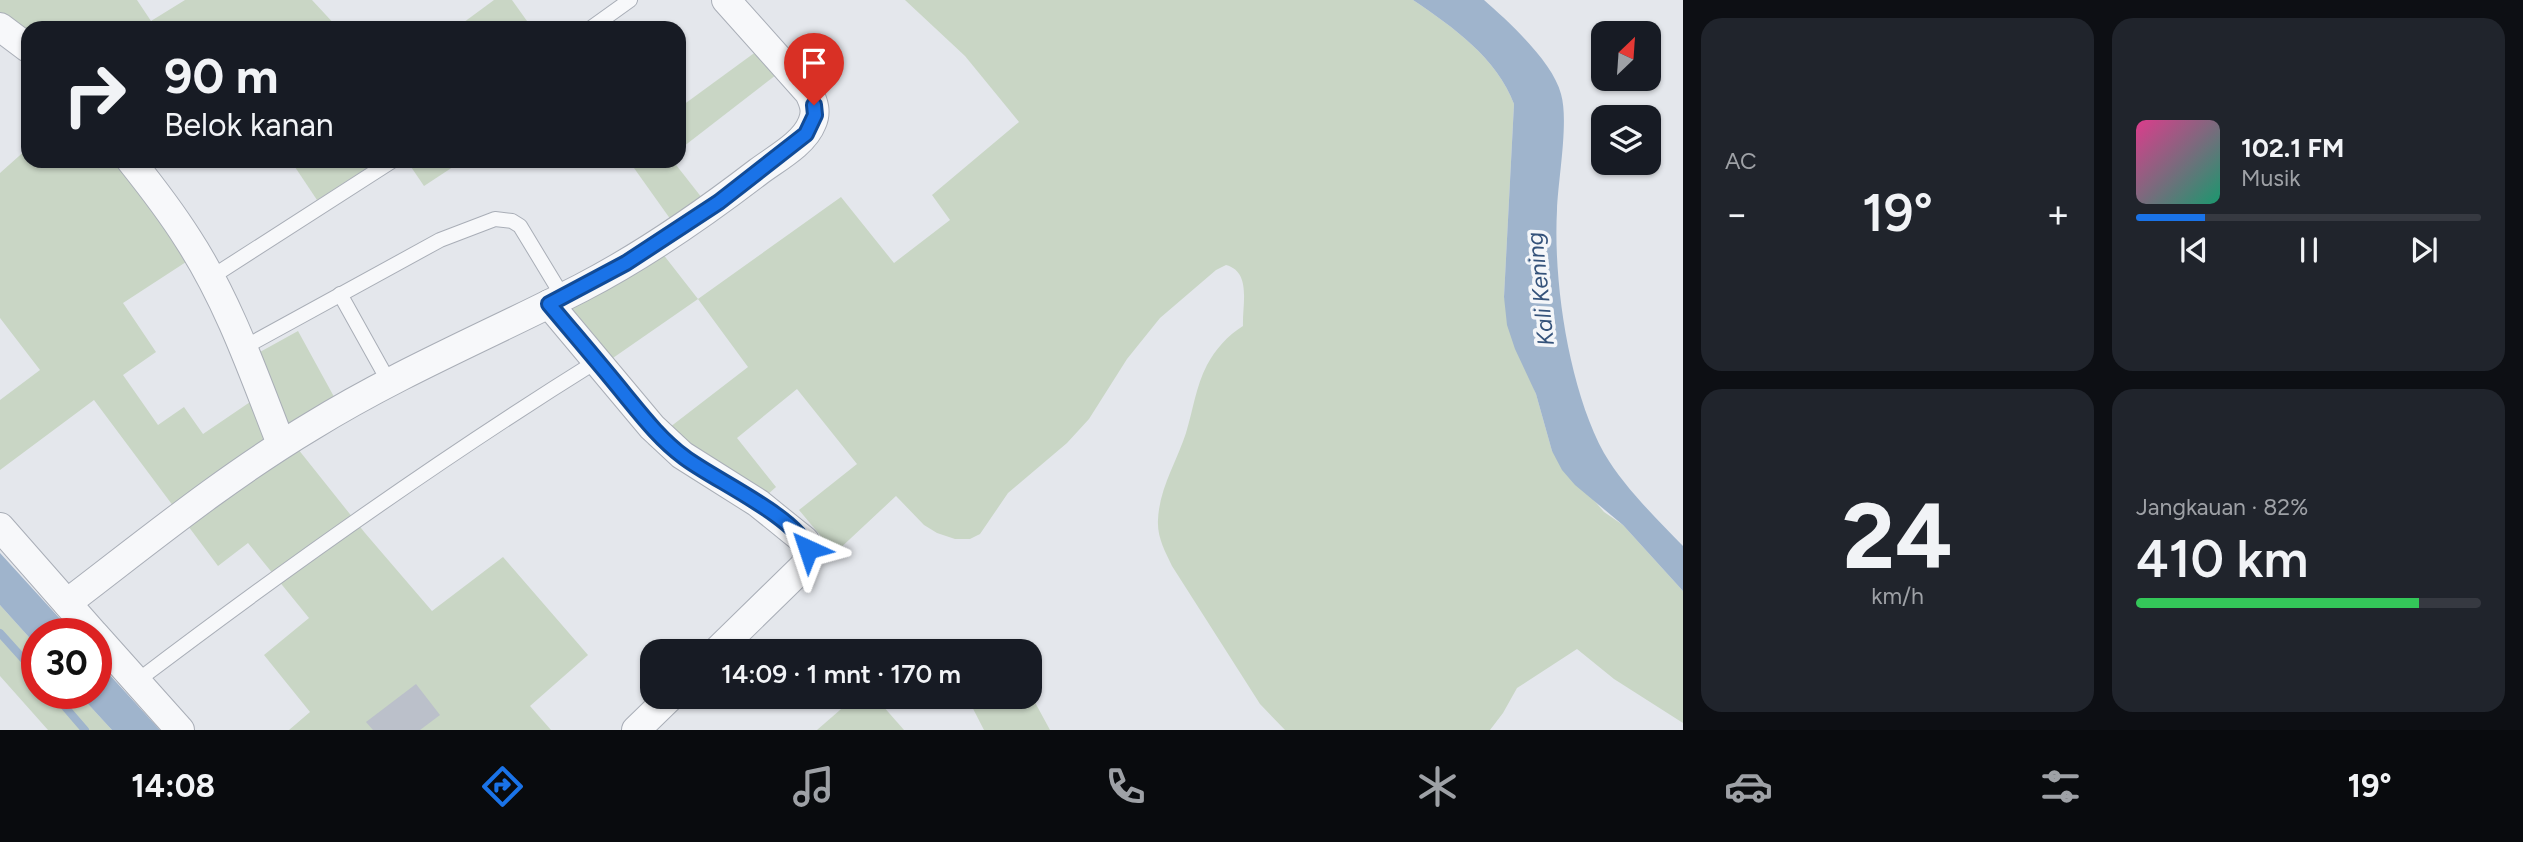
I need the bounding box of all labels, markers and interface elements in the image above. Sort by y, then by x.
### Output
north arrow [1591,21,1661,91]
map controls [1591,21,1661,175]
pin [784,33,844,105]
icon: arrive [795,44,833,82]
text: 90 m [164,46,279,105]
icon: right [49,49,140,140]
button: layers [1591,105,1661,175]
text: Belok kanan [164,106,334,144]
text: 102.1 FM [2241,132,2344,164]
text: AC [1725,147,1757,175]
text: Musik [2241,164,2301,192]
text: 19° [1862,182,1933,244]
text: − [1725,191,1749,237]
text: + [2046,191,2070,237]
water label: Kali Kening [1520,231,1560,347]
icon: previous [2175,231,2213,269]
icon: pause [2290,231,2328,269]
icon: next [2405,231,2443,269]
text: 24 [1842,482,1953,591]
text: Jangkauan · 82% [2136,493,2308,521]
position arrow [771,512,845,586]
text: 410 km [2136,528,2308,590]
text: km/h [1871,582,1924,610]
speed limit sign: 30 [21,618,112,709]
text: 14:09 · 1 mnt · 170 m [721,658,961,690]
icon: directions [478,762,527,811]
icon: music [789,762,838,811]
icon: phone [1101,762,1150,811]
icon: climate [1413,762,1462,811]
icon: car [1724,762,1773,811]
icon: filters [2036,762,2085,811]
text: 14:08 [131,767,215,805]
text: 19° [2347,767,2392,805]

